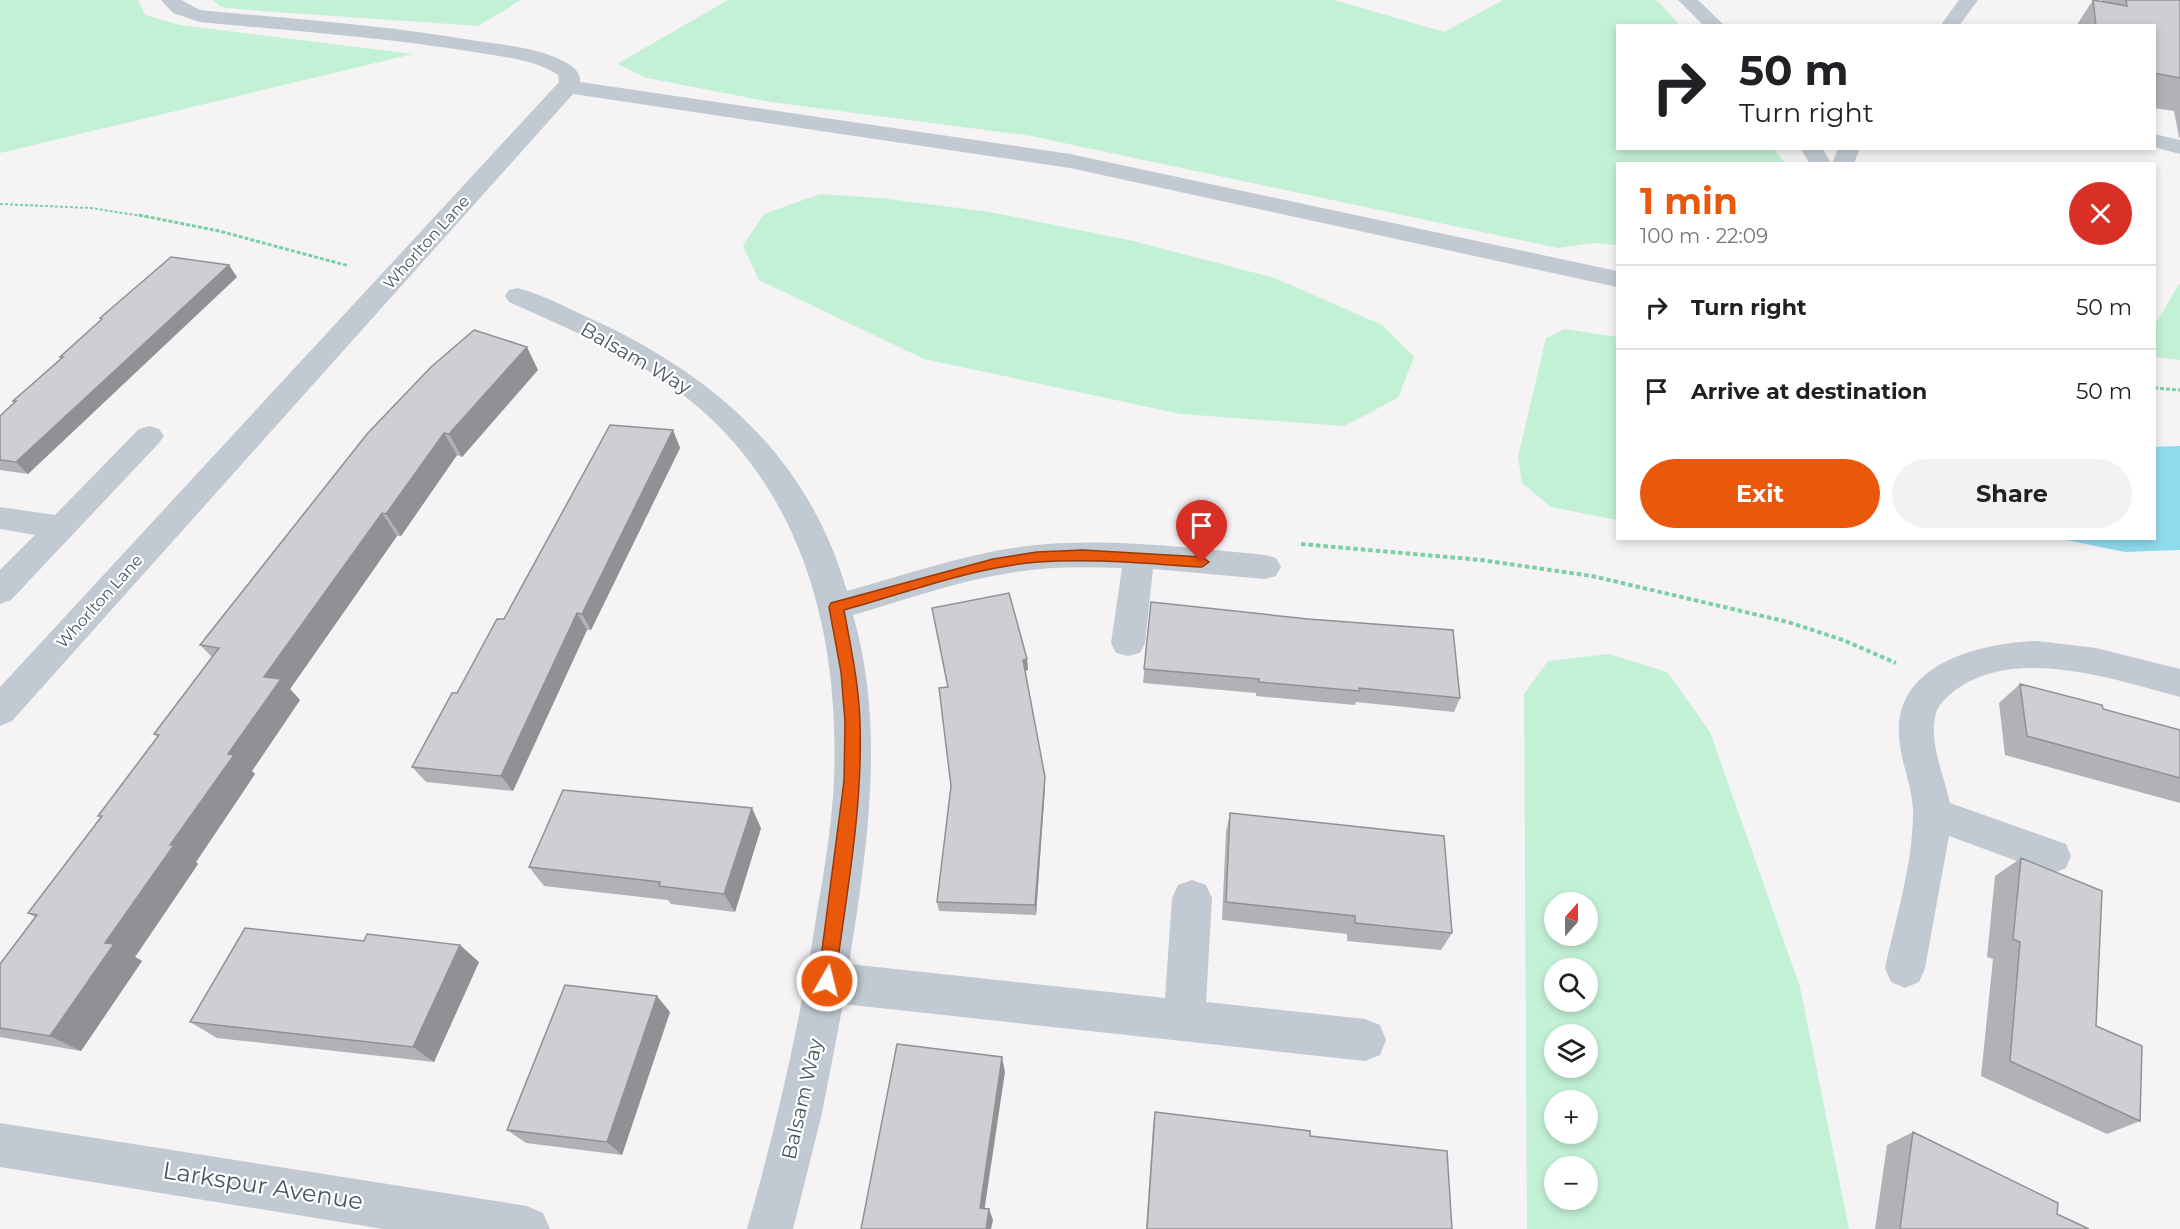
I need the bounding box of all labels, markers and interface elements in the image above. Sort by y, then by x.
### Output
text: 50 m [1739,44,1848,96]
icon: right [1640,48,1718,126]
text: Turn right [1739,96,1874,129]
text: 1 min [1640,179,1738,223]
button: close [2069,182,2132,245]
street label: Whorlton Lane [379,192,473,293]
text: 100 m · 22:09 [1640,224,1768,248]
icon: right [1640,291,1673,324]
text: Turn right [1691,294,1806,321]
text: 50 m [2076,294,2132,321]
street label: Balsam Way [576,317,696,399]
icon: arrive [1640,375,1673,408]
text: Arrive at destination [1691,378,1927,405]
text: 50 m [2076,378,2132,405]
button: Exit [1640,459,1880,528]
button: Share [1892,459,2132,528]
pin [1176,500,1227,562]
icon: arrive [1185,509,1218,542]
street label: Whorlton Lane [52,551,146,652]
north arrow [1544,892,1598,946]
map controls [1544,892,1598,1210]
position arrow [795,949,859,1013]
button: search [1544,958,1598,1012]
button: layers [1544,1024,1598,1078]
street label: Balsam Way [776,1036,828,1162]
button: + [1544,1090,1598,1144]
street label: Larkspur Avenue [161,1155,365,1216]
button: − [1544,1156,1598,1210]

